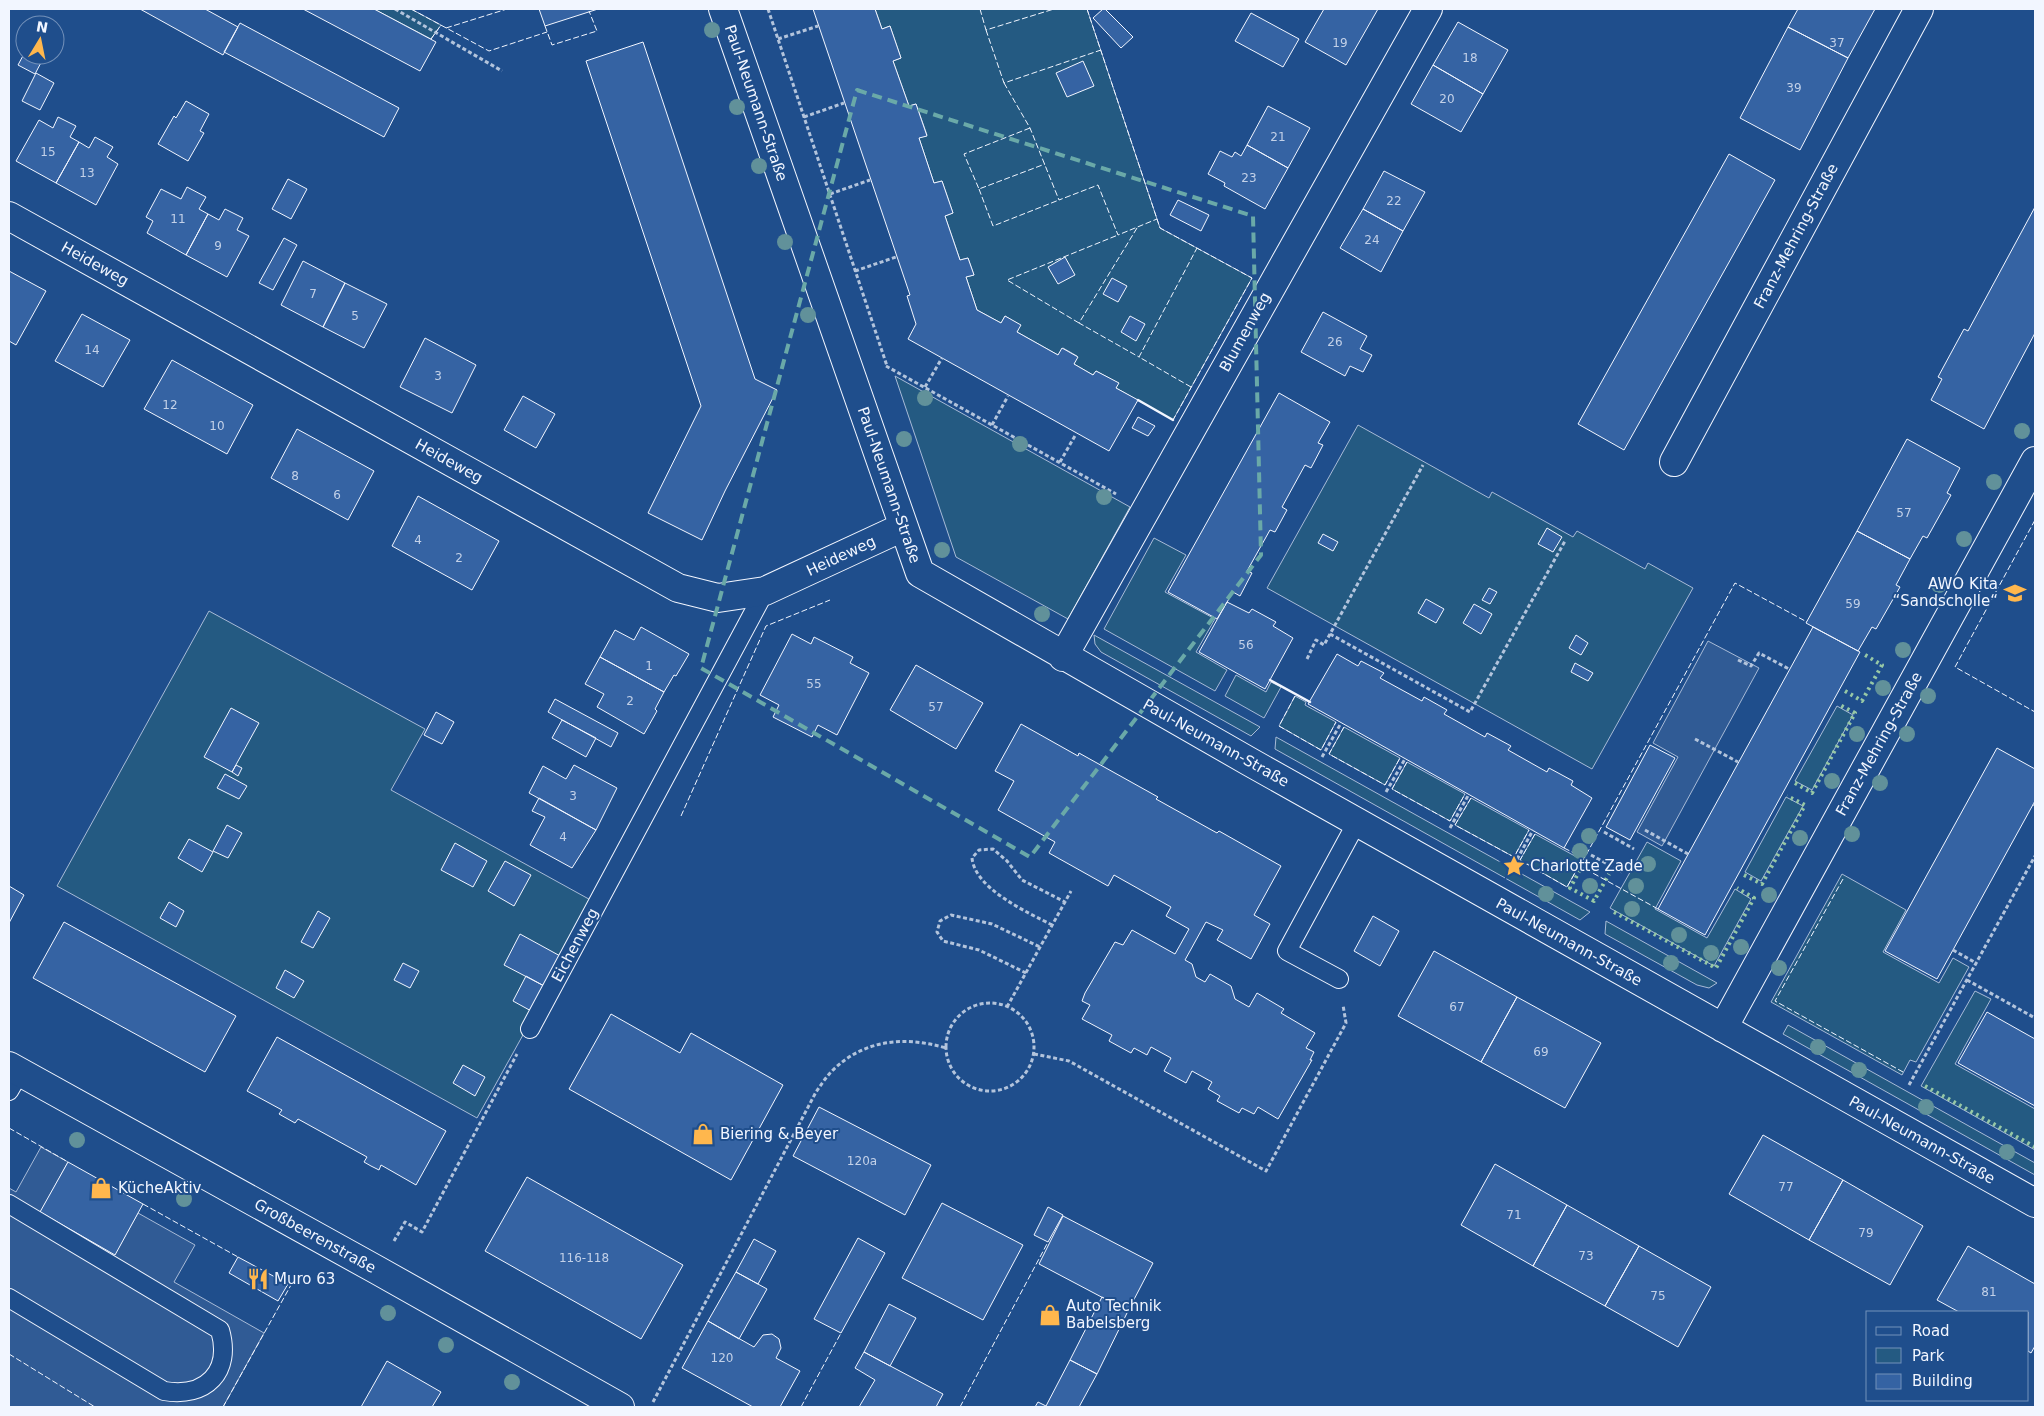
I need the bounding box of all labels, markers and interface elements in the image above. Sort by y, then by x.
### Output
north arrow [15,15,65,65]
text: N [35,18,49,36]
street label: Paul-Neumann-Straße [721,22,791,184]
house number: 19 [1332,36,1348,50]
house number: 37 [1829,36,1845,50]
house number: 18 [1462,51,1478,65]
house number: 39 [1786,81,1802,95]
house number: 20 [1439,92,1455,106]
house number: 21 [1270,130,1286,144]
house number: 15 [40,145,56,159]
street label: Franz-Mehring-Straße [1750,160,1842,312]
house number: 13 [79,166,95,180]
house number: 23 [1241,171,1257,185]
house number: 22 [1386,194,1402,208]
house number: 11 [170,212,186,226]
house number: 24 [1364,233,1380,247]
street label: Heideweg [58,238,132,290]
house number: 9 [214,239,222,253]
house number: 7 [309,287,317,301]
street label: Blumenweg [1216,289,1274,375]
house number: 5 [351,309,359,323]
house number: 26 [1327,335,1343,349]
house number: 14 [84,343,100,357]
house number: 3 [434,369,442,383]
house number: 12 [162,398,178,412]
street label: Paul-Neumann-Straße [854,404,924,566]
house number: 10 [209,419,225,433]
street label: Heideweg [412,435,486,487]
house number: 8 [291,469,299,483]
house number: 6 [333,488,341,502]
house number: 57 [1896,506,1912,520]
street label: Heideweg [803,532,879,580]
house number: 4 [414,533,422,547]
house number: 2 [455,551,463,565]
place label: AWO Kita “Sandscholle“ [1892,575,1998,610]
school or university icon: AWO Kita “Sandscholle“ [2002,580,2028,606]
house number: 59 [1845,597,1861,611]
house number: 56 [1238,638,1254,652]
house number: 1 [645,659,653,673]
street label: Franz-Mehring-Straße [1832,669,1926,819]
house number: 55 [806,677,822,691]
house number: 2 [626,694,634,708]
street label: Paul-Neumann-Straße [1140,695,1292,791]
house number: 57 [928,700,944,714]
house number: 3 [569,789,577,803]
house number: 4 [559,830,567,844]
place icon: Charlotte Zade [1501,853,1527,879]
place label: Charlotte Zade [1530,857,1643,875]
street label: Paul-Neumann-Straße [1493,894,1645,990]
street label: Eichenweg [548,905,602,985]
house number: 67 [1449,1000,1465,1014]
house number: 69 [1533,1045,1549,1059]
street label: Paul-Neumann-Straße [1846,1092,1998,1188]
shop icon: Biering & Beyer [690,1121,716,1147]
place label: Biering & Beyer [720,1125,839,1143]
house number: 120a [847,1154,877,1168]
shop icon: KücheAktiv [88,1175,114,1201]
place label: KücheAktiv [118,1179,202,1197]
house number: 77 [1778,1180,1794,1194]
street label: Großbeerenstraße [251,1195,379,1277]
house number: 71 [1506,1208,1522,1222]
house number: 79 [1858,1226,1874,1240]
house number: 73 [1578,1249,1594,1263]
house number: 116-118 [559,1251,609,1265]
restaurant icon: Muro 63 [245,1266,271,1292]
place label: Muro 63 [274,1270,335,1288]
house number: 81 [1981,1285,1997,1299]
house number: 75 [1650,1289,1666,1303]
place label: Auto Technik Babelsberg [1066,1297,1162,1332]
shop icon: Auto Technik Babelsberg [1037,1302,1063,1328]
legend [1866,1311,2029,1401]
text: Road [1912,1322,1950,1340]
text: Park [1912,1347,1945,1365]
house number: 120 [711,1351,733,1365]
text: Building [1912,1372,1973,1390]

